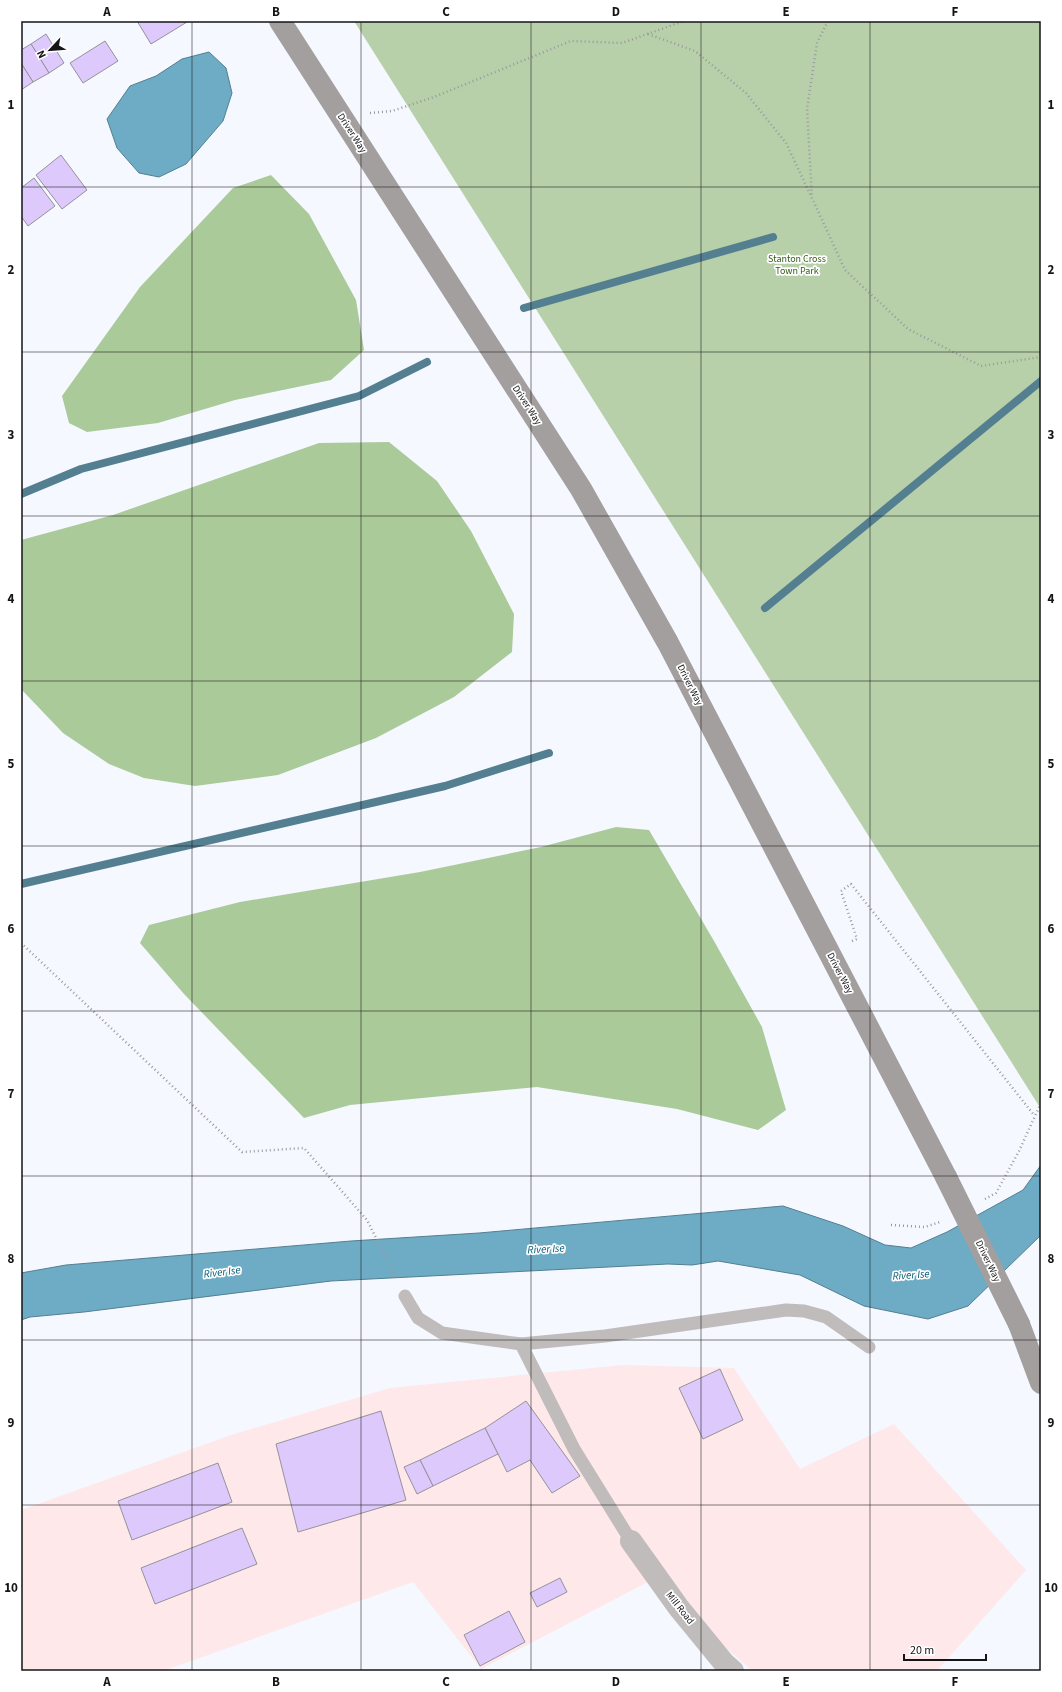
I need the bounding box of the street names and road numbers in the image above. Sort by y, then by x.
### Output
street label: Driver Way [334,111,370,156]
street label: Driver Way [509,383,545,428]
street label: Driver Way [674,662,706,708]
street label: Driver Way [823,950,857,996]
street label: Driver Way [972,1238,1004,1284]
street label: Mill Road [663,1589,697,1627]

